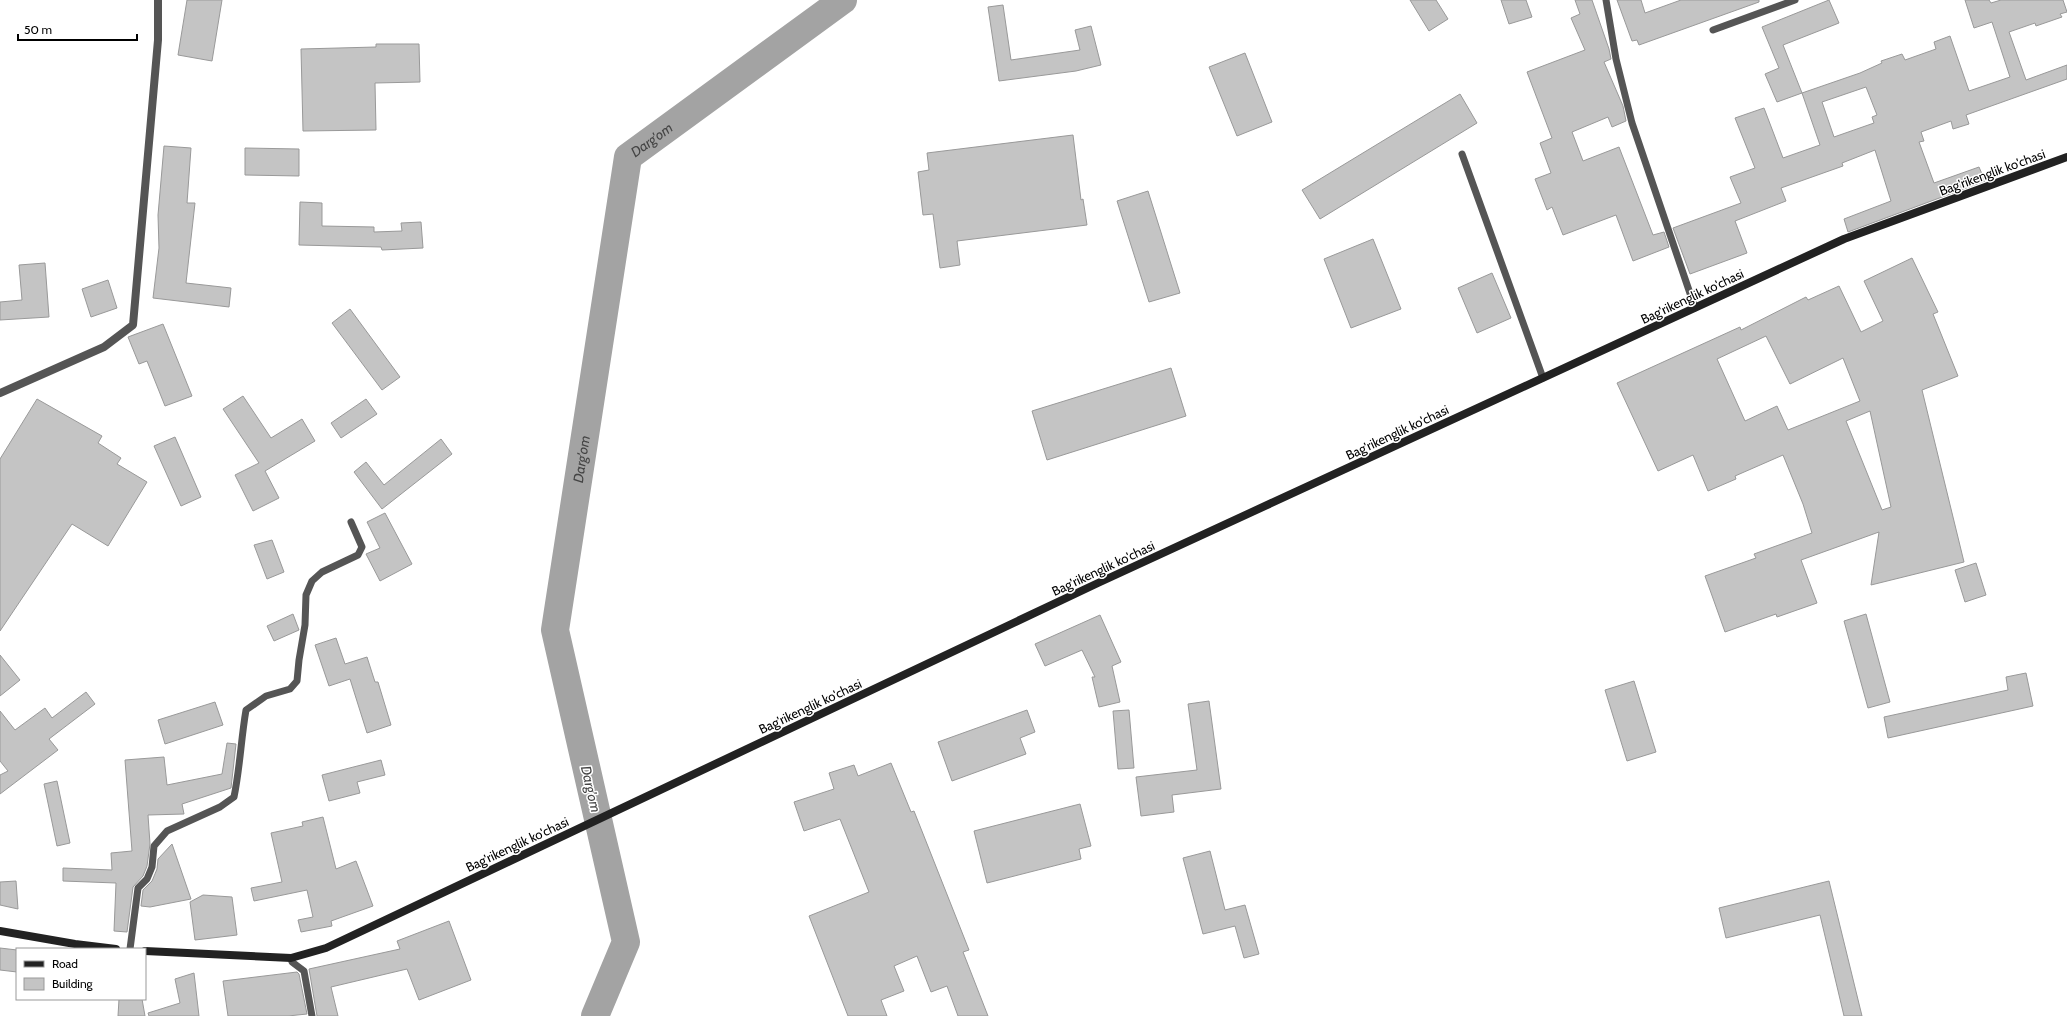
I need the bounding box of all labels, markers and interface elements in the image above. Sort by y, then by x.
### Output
scale bar [18,16,137,42]
text: 50 m [24,22,52,37]
water label: Darg'om [627,118,676,161]
street label: Bag'rikenglik ko'chasi [1937,145,2047,199]
street label: Bag'rikenglik ko'chasi [1638,265,1746,327]
street label: Bag'rikenglik ko'chasi [1343,401,1451,463]
water label: Darg'om [569,434,594,484]
street label: Bag'rikenglik ko'chasi [1049,537,1157,599]
street label: Bag'rikenglik ko'chasi [756,675,864,737]
water label: Darg'om [577,764,605,814]
street label: Bag'rikenglik ko'chasi [463,813,571,875]
legend [16,948,146,1000]
text: Road [52,956,78,971]
text: Building [52,976,94,991]

